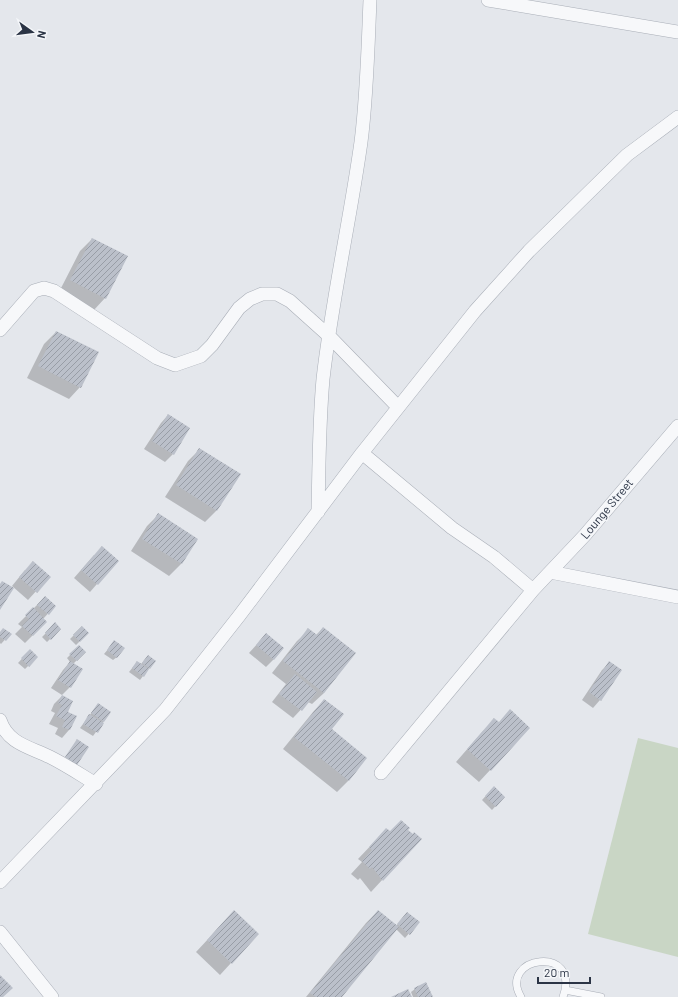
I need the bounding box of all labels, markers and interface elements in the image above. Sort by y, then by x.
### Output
north arrow [12,12,52,52]
text: N [35,29,49,40]
street label: Lounge Street [577,475,635,541]
scale bar [538,959,590,985]
text: 20 m [544,965,570,979]

